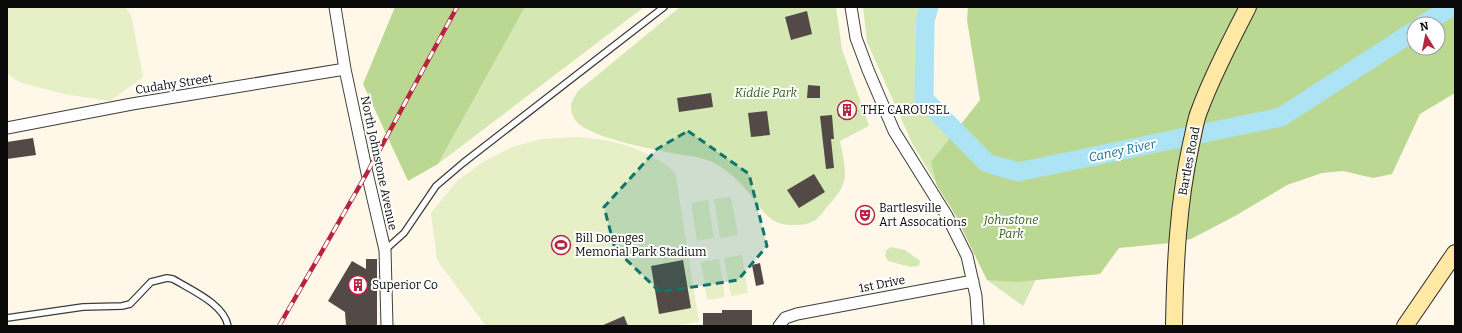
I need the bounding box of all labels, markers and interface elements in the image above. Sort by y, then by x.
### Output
north arrow [1406,16,1446,56]
text: N [1419,19,1430,34]
street label: Cudahy Street [134,71,214,97]
park label: Kiddie Park [735,86,798,100]
street label: North Johnstone Avenue [358,95,400,231]
building icon: THE CAROUSEL [836,99,858,121]
place label: THE CAROUSEL [861,103,950,117]
street label: Bartles Road [1175,125,1203,197]
water label: Caney River [1087,136,1158,165]
place label: Bartlesville Art Assocations [879,201,967,229]
theatre icon: Bartlesville Art Assocations [854,204,876,226]
park label: Johnstone Park [983,213,1038,241]
place label: Bill Doenges Memorial Park Stadium [575,231,707,259]
sports icon: Bill Doenges Memorial Park Stadium [550,234,572,256]
street label: 1st Drive [858,273,906,295]
building icon: Superior Co [347,274,369,296]
place label: Superior Co [372,278,438,292]

